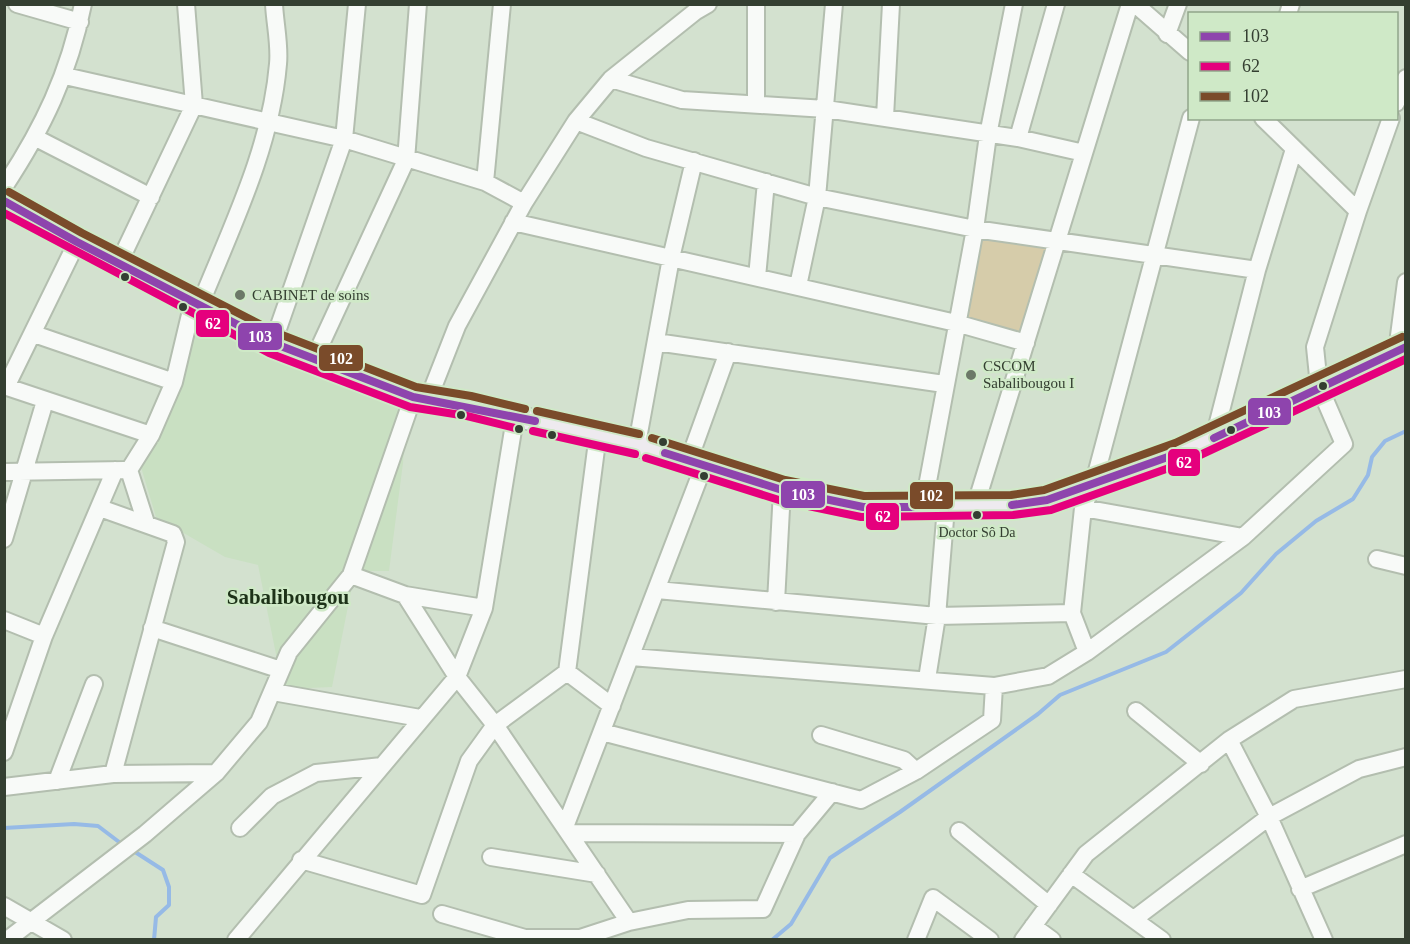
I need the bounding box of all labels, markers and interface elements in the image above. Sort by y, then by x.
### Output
legend [1188,12,1398,120]
text: 103 [1242,26,1269,46]
text: 62 [1242,56,1260,76]
text: 102 [1242,86,1269,106]
unlabelled marker [119,271,131,283]
place label: CABINET de soins [252,287,369,303]
marker: CABINET de soins [233,288,247,302]
unlabelled marker [177,301,189,313]
line badge: 62 [195,309,230,338]
text: 62 [205,315,221,332]
line badge: 103 [237,322,283,351]
text: 103 [248,328,272,345]
line badge: 102 [318,344,364,372]
text: 102 [329,350,353,367]
place label: CSCOM Sabalibougou I [983,358,1074,391]
marker: CSCOM Sabalibougou I [964,368,978,382]
unlabelled marker [1317,380,1329,392]
line badge: 103 [1247,397,1292,426]
text: 103 [1257,404,1281,421]
unlabelled marker [455,409,467,421]
unlabelled marker [513,423,525,435]
unlabelled marker [1225,424,1237,436]
unlabelled marker [546,429,558,441]
unlabelled marker [657,436,669,448]
line badge: 62 [1167,448,1201,477]
text: 62 [1176,454,1192,471]
unlabelled marker [698,470,710,482]
line badge: 103 [780,480,826,509]
line badge: 102 [909,481,954,510]
text: 103 [791,486,815,503]
text: 102 [919,487,943,504]
line badge: 62 [865,502,900,531]
text: 62 [875,508,891,525]
marker: Doctor Sô Da [971,509,983,521]
place label: Doctor Sô Da [939,525,1016,540]
district label: Sabalibougou [227,585,350,609]

